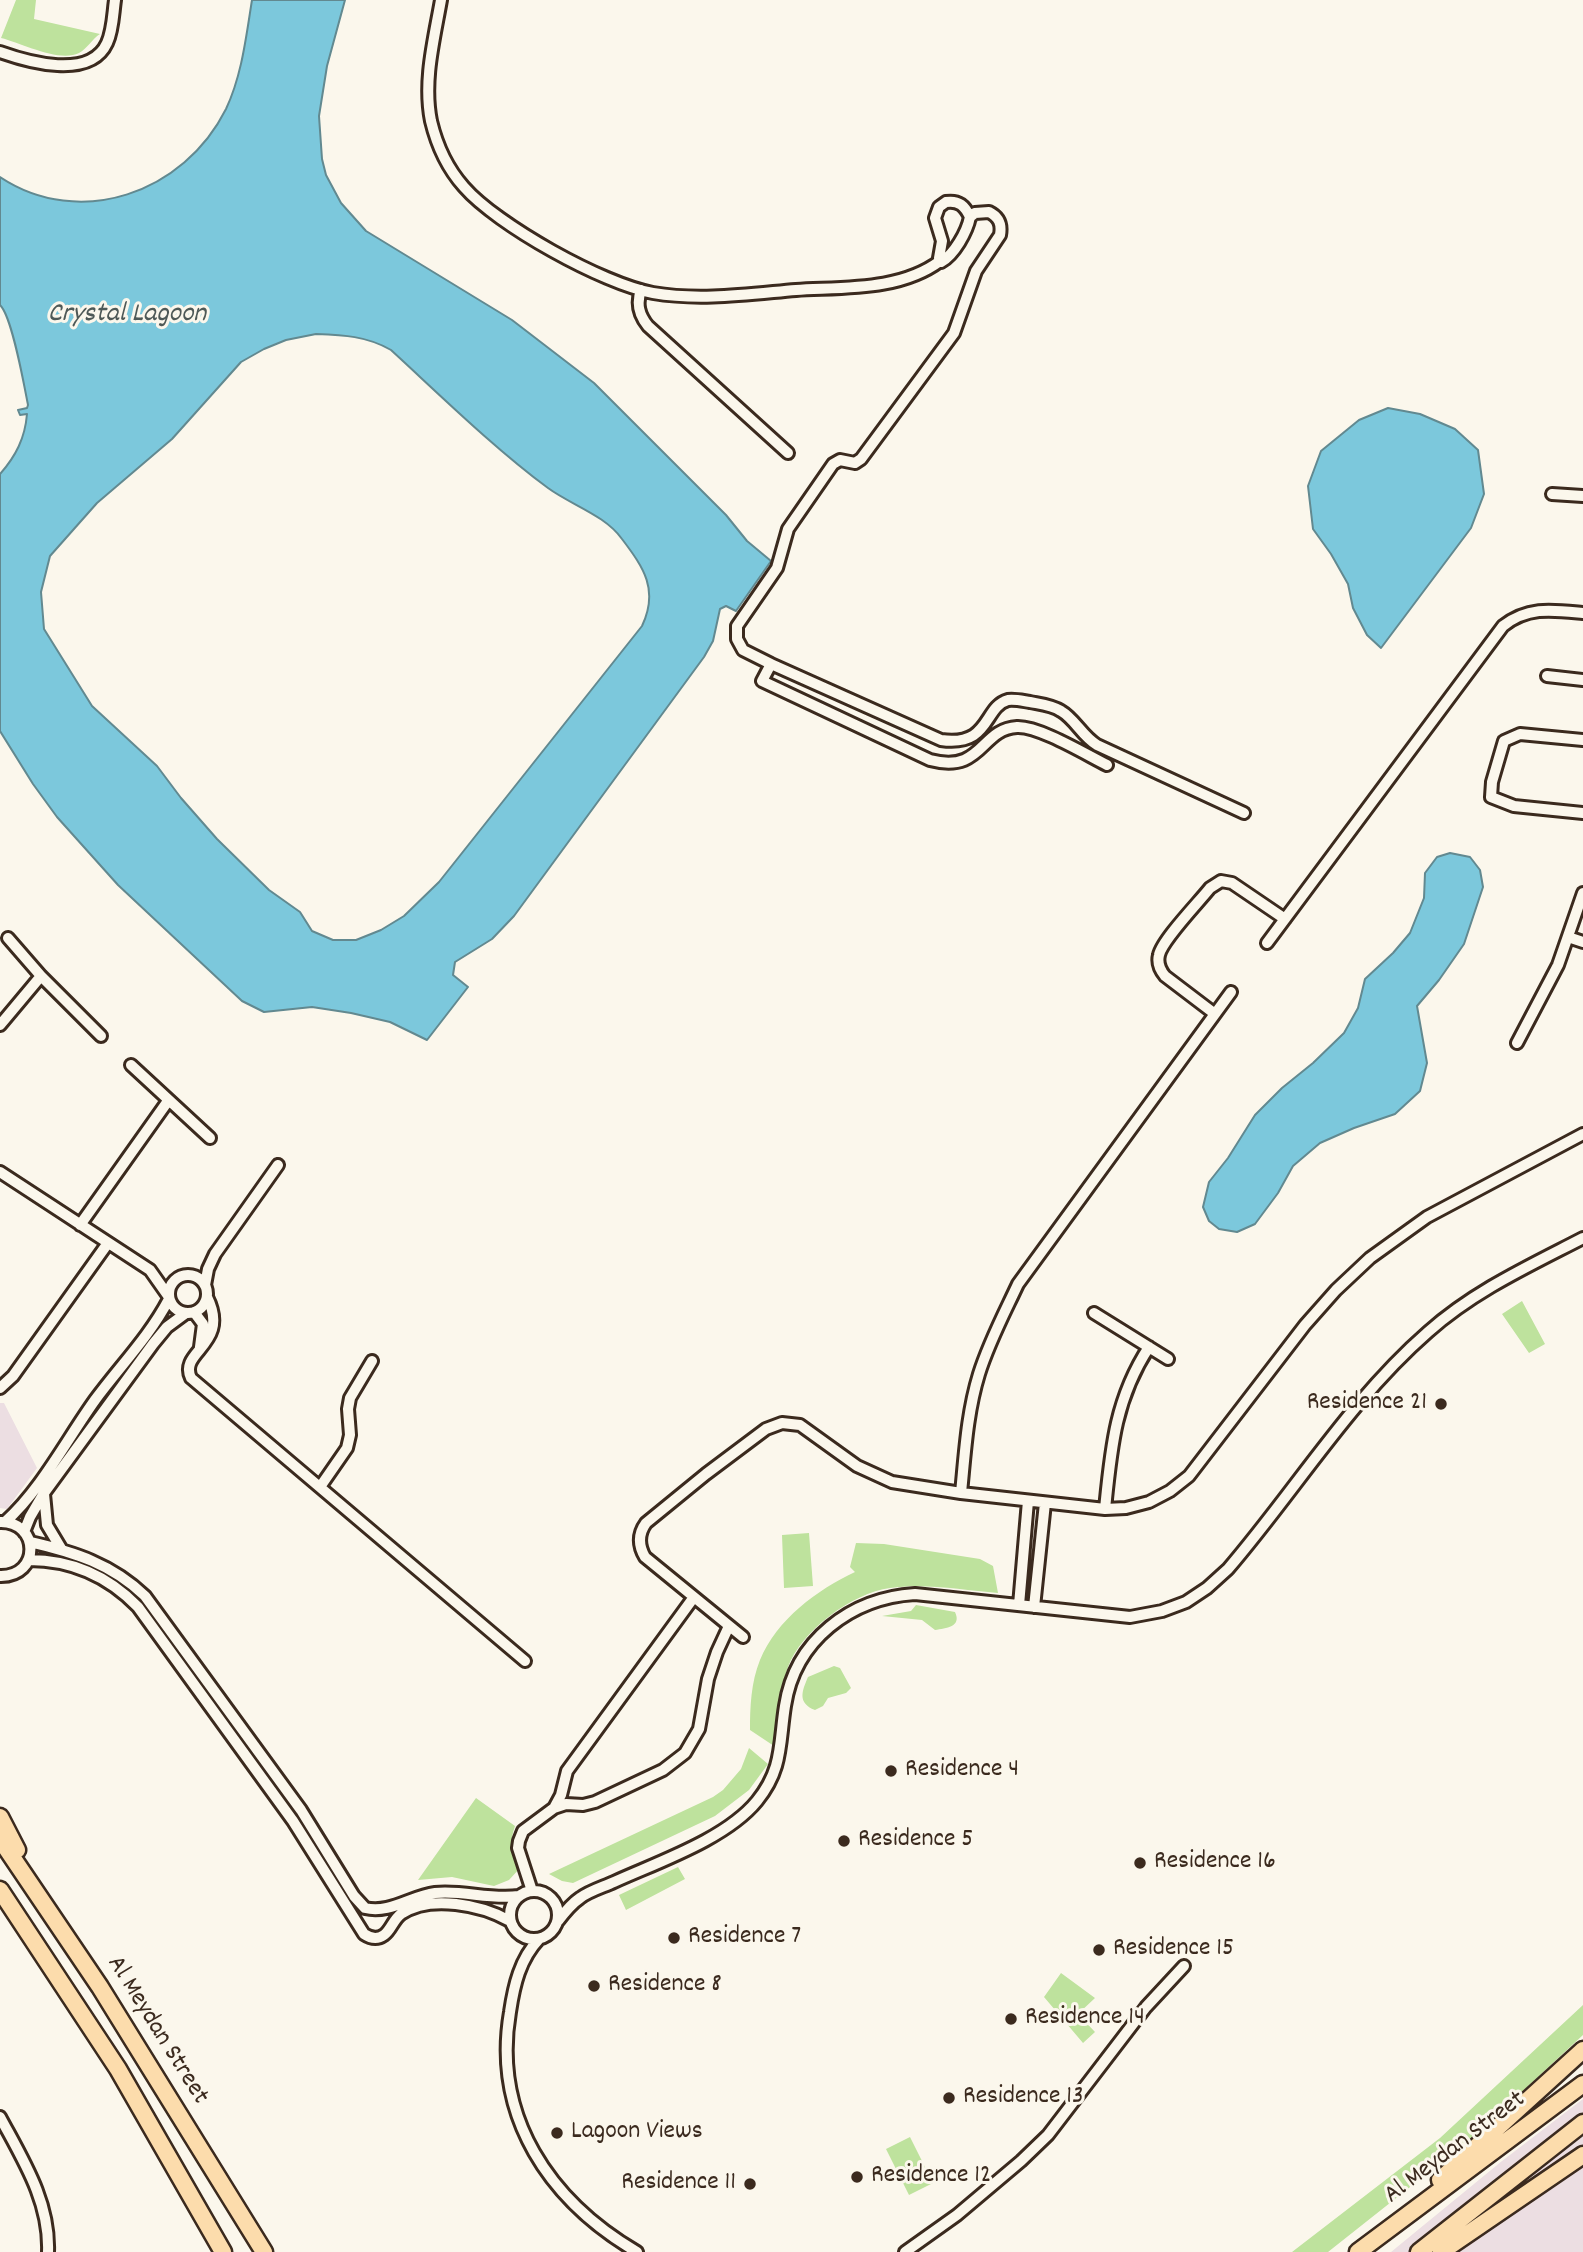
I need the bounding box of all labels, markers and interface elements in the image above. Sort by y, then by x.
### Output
water label: Crystal Lagoon [48,299,206,333]
place label: Residence 21 [1307,1388,1427,1420]
marker: Residence 21 [1433,1396,1449,1412]
place label: Residence 4 [905,1755,1019,1787]
marker: Residence 4 [883,1763,899,1779]
place label: Residence 5 [858,1825,973,1857]
marker: Residence 5 [836,1833,852,1849]
place label: Residence 16 [1154,1847,1276,1879]
marker: Residence 16 [1132,1855,1148,1871]
place label: Residence 7 [688,1922,801,1954]
marker: Residence 7 [666,1930,682,1946]
place label: Residence 15 [1113,1934,1234,1966]
marker: Residence 15 [1091,1942,1107,1958]
street label: Al Meydan Street [98,1951,214,2111]
place label: Residence 8 [608,1970,722,2002]
marker: Residence 8 [586,1978,602,1994]
place label: Residence 14 [1025,2003,1145,2035]
marker: Residence 14 [1003,2011,1019,2027]
place label: Residence 13 [963,2082,1084,2114]
street label: Al Meydan Street [1379,2086,1533,2212]
marker: Residence 13 [941,2090,957,2106]
place label: Lagoon Views [571,2117,703,2149]
marker: Lagoon Views [549,2125,565,2141]
place label: Residence 12 [871,2161,991,2193]
place label: Residence 11 [621,2168,736,2200]
marker: Residence 12 [849,2169,865,2185]
marker: Residence 11 [742,2176,758,2192]

